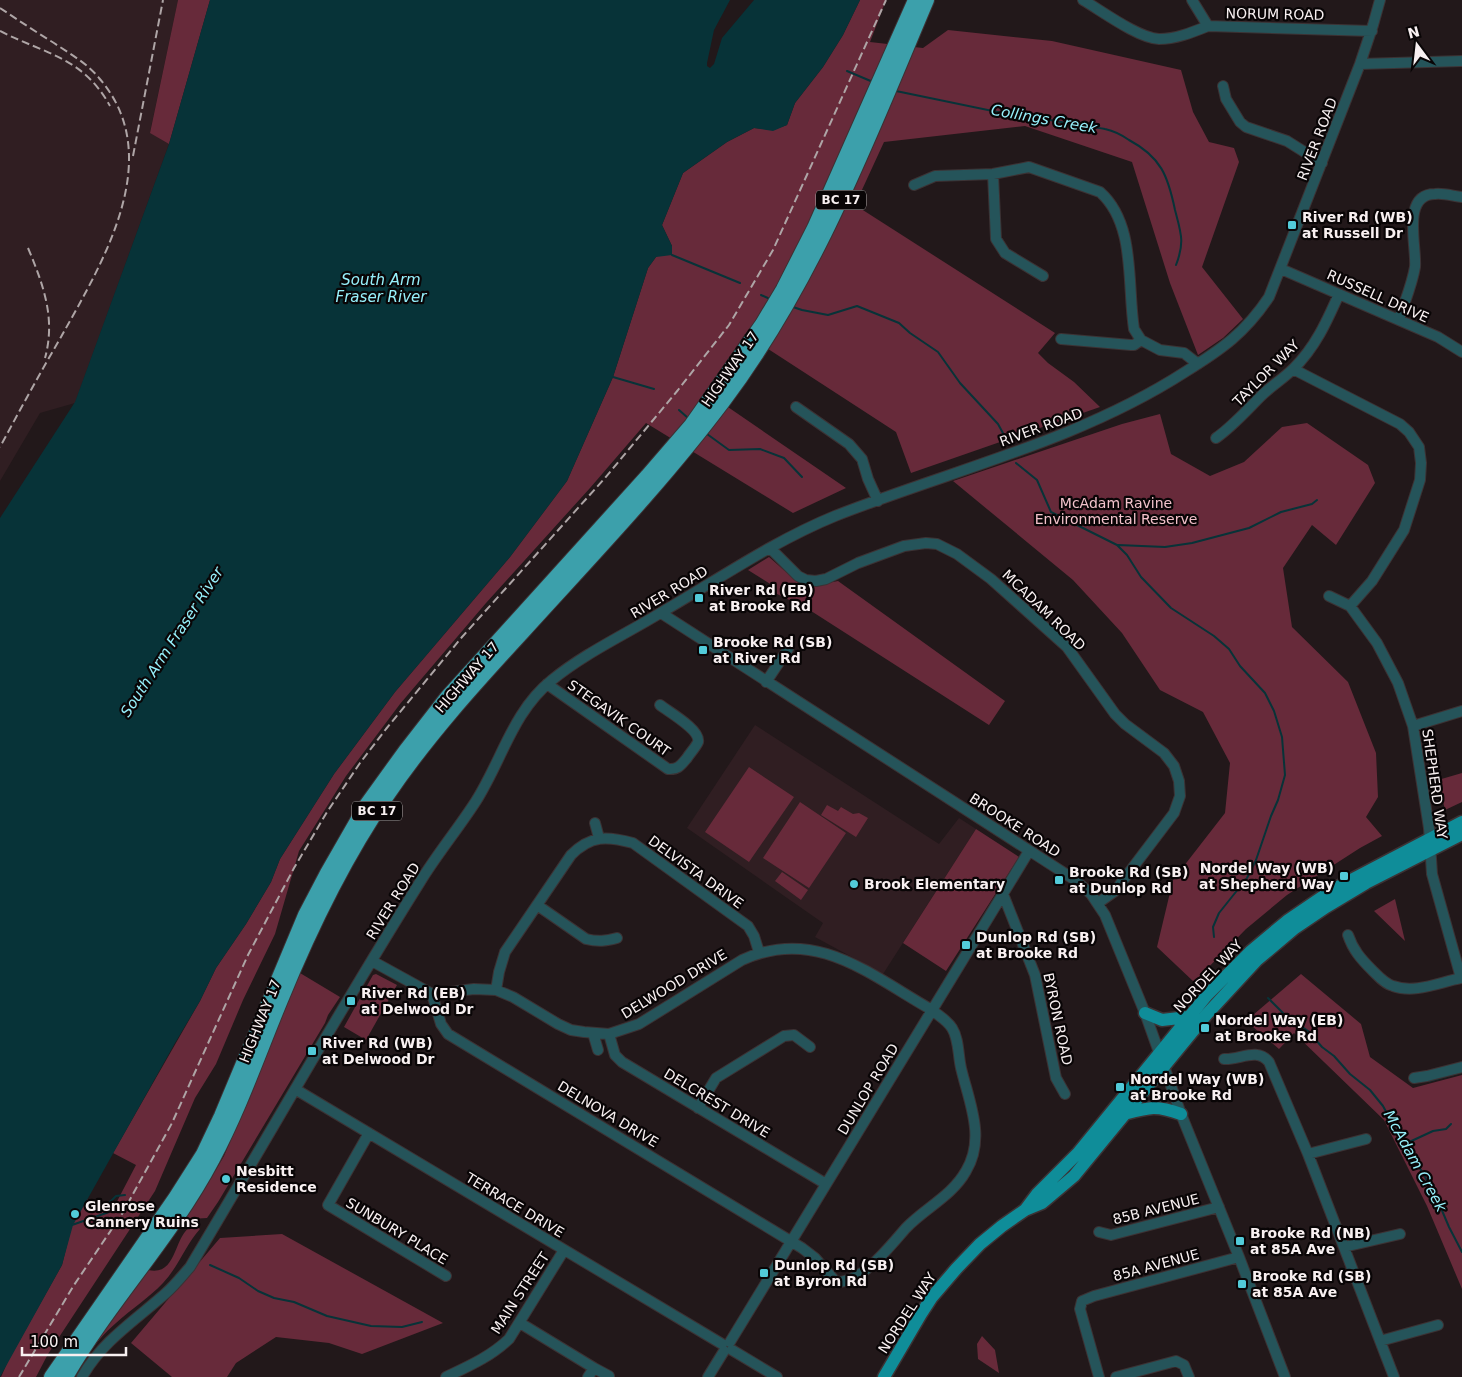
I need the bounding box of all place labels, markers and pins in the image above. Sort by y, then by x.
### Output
place label: River Rd (WB) at Russell Dr [1302,209,1413,241]
marker: River Rd (WB) at Russell Dr [1286,219,1298,231]
place label: River Rd (EB) at Brooke Rd [709,582,814,614]
marker: River Rd (EB) at Brooke Rd [693,592,705,604]
place label: Brooke Rd (SB) at River Rd [713,634,832,666]
marker: Brooke Rd (SB) at River Rd [697,644,709,656]
place label: Nordel Way (WB) at Shepherd Way [1199,860,1334,892]
place label: Brooke Rd (SB) at Dunlop Rd [1069,864,1188,896]
marker: Nordel Way (WB) at Shepherd Way [1338,870,1350,882]
marker: Brooke Rd (SB) at Dunlop Rd [1053,874,1065,886]
place label: Brook Elementary [864,876,1005,892]
marker: Brook Elementary [848,878,860,890]
place label: Dunlop Rd (SB) at Brooke Rd [976,929,1096,961]
marker: Dunlop Rd (SB) at Brooke Rd [960,939,972,951]
place label: River Rd (EB) at Delwood Dr [361,985,474,1017]
marker: River Rd (EB) at Delwood Dr [345,995,357,1007]
place label: Nordel Way (EB) at Brooke Rd [1215,1012,1343,1044]
marker: Nordel Way (EB) at Brooke Rd [1199,1022,1211,1034]
place label: River Rd (WB) at Delwood Dr [322,1035,435,1067]
marker: River Rd (WB) at Delwood Dr [306,1045,318,1057]
place label: Nordel Way (WB) at Brooke Rd [1130,1071,1264,1103]
marker: Nordel Way (WB) at Brooke Rd [1114,1081,1126,1093]
place label: Nesbitt Residence [236,1163,317,1195]
marker: Nesbitt Residence [220,1173,232,1185]
place label: Glenrose Cannery Ruins [85,1198,199,1230]
marker: Glenrose Cannery Ruins [69,1208,81,1220]
place label: Brooke Rd (NB) at 85A Ave [1250,1225,1371,1257]
marker: Brooke Rd (NB) at 85A Ave [1234,1235,1246,1247]
place label: Dunlop Rd (SB) at Byron Rd [774,1257,894,1289]
marker: Dunlop Rd (SB) at Byron Rd [758,1267,770,1279]
place label: Brooke Rd (SB) at 85A Ave [1252,1268,1371,1300]
marker: Brooke Rd (SB) at 85A Ave [1236,1278,1248,1290]

